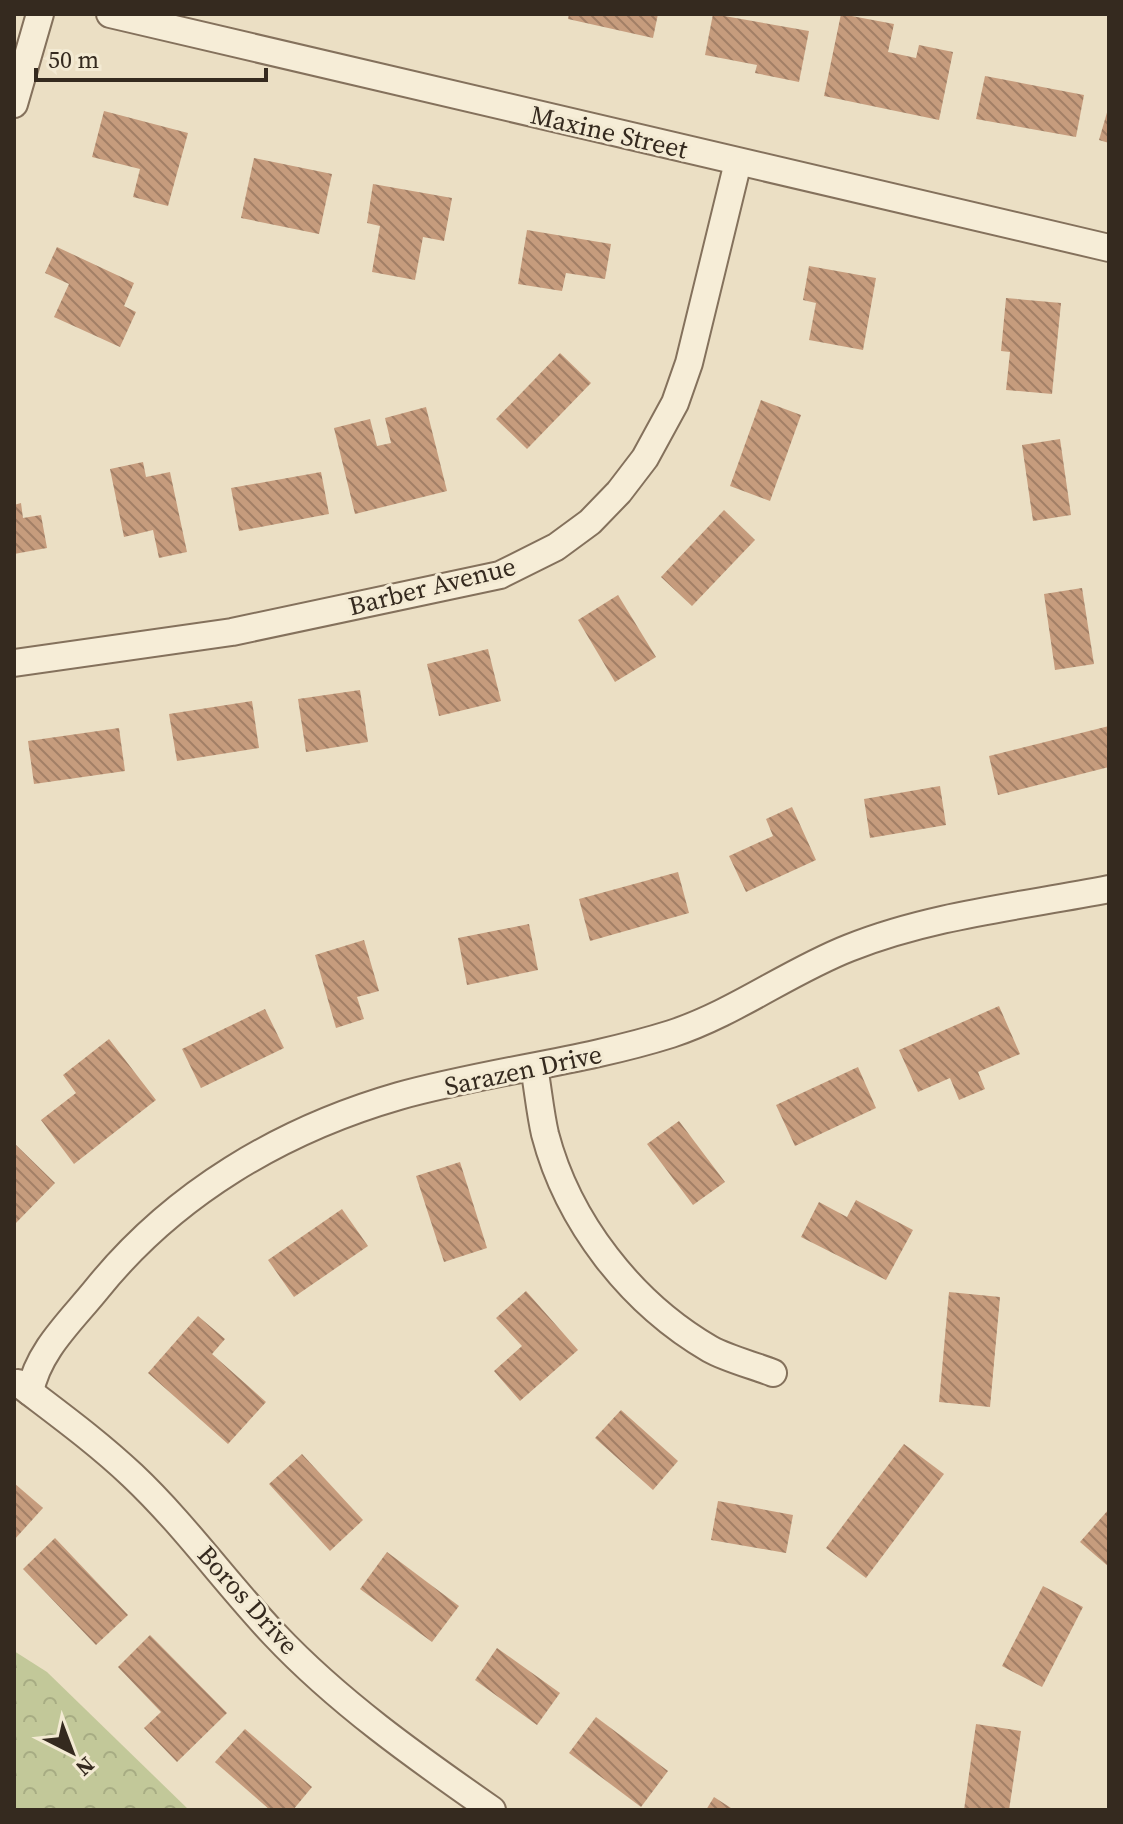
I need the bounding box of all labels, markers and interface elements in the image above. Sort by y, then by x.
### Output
scale bar [36,32,266,82]
text: 50 m [48,43,99,76]
street label: Maxine Street [527,96,691,168]
street label: Barber Avenue [345,548,519,624]
street label: Sarazen Drive [441,1036,605,1104]
street label: Boros Drive [189,1538,307,1662]
north arrow [32,1712,112,1792]
text: N [69,1750,101,1783]

